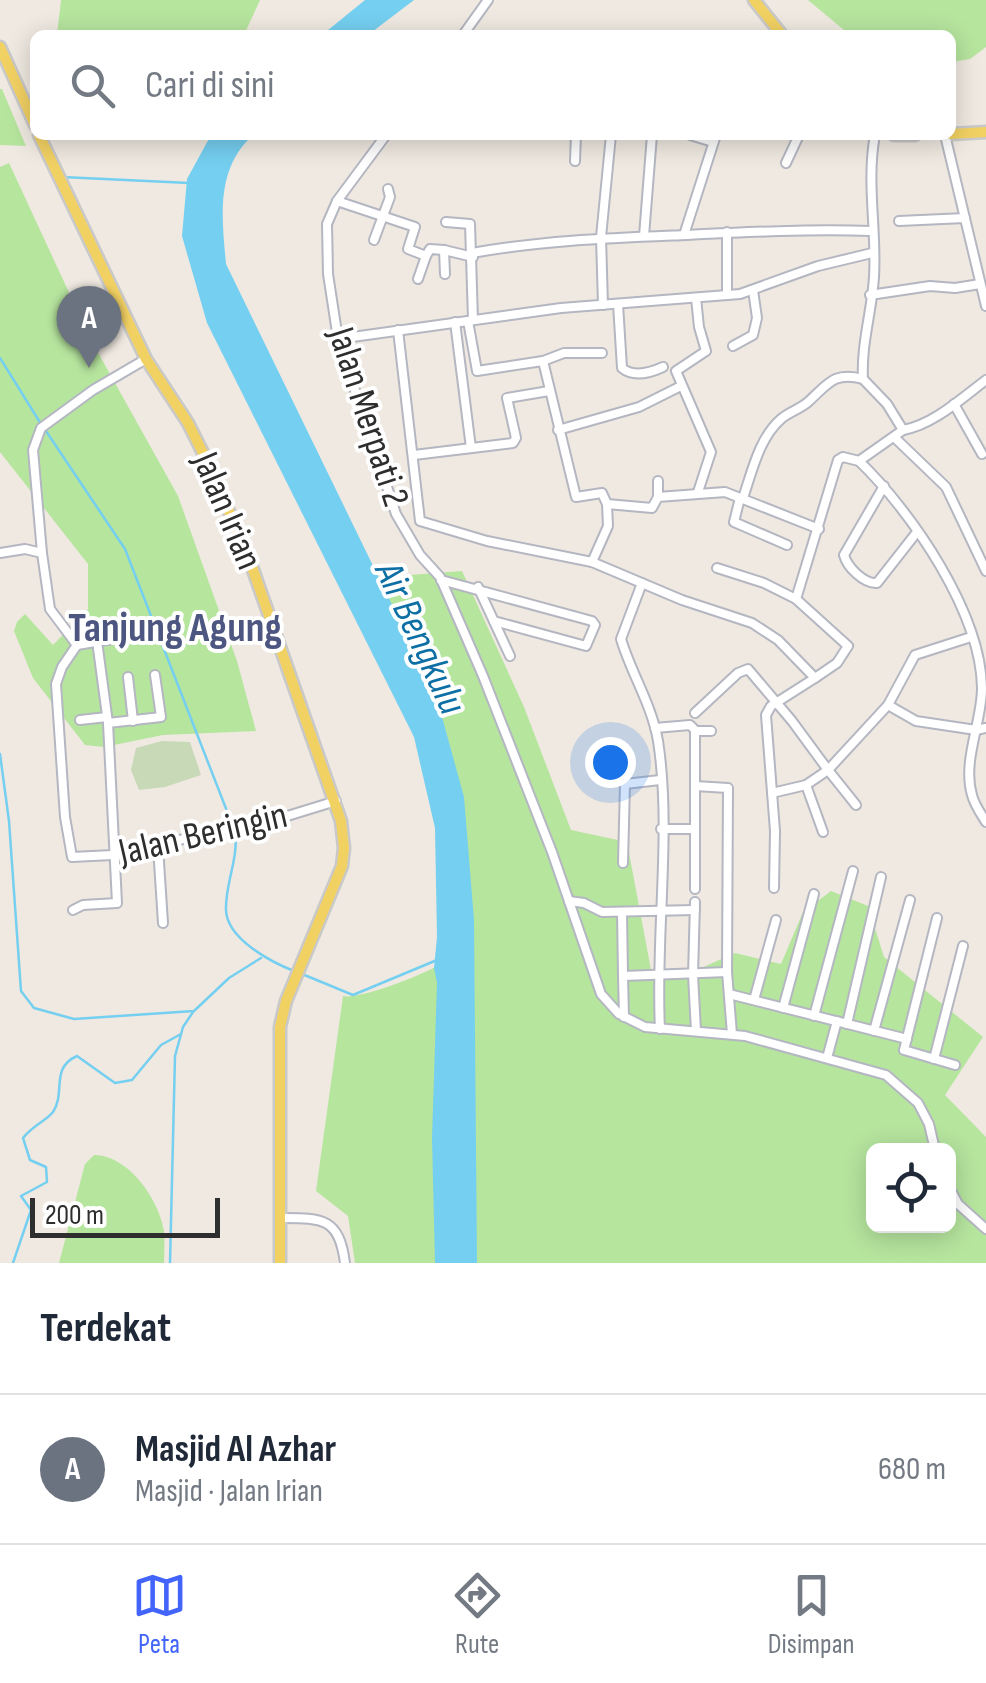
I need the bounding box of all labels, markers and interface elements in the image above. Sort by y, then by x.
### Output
search box [30,30,956,140]
icon: search [65,58,120,113]
text: Cari di sini [145,63,274,108]
pin: A [56,286,122,368]
street label: Jalan Merpati 2 [318,321,418,512]
street label: Jalan Irian [182,445,272,576]
water label: Air Bengkulu [363,552,476,722]
district label: Tanjung Agung [68,603,282,654]
your location [585,737,636,788]
street label: Jalan Beringin [113,793,292,875]
map controls [866,1143,956,1233]
button: locate [866,1143,956,1233]
scale bar [30,1193,220,1238]
text: 200 m [45,1199,104,1232]
text: Terdekat [40,1303,171,1354]
text: Masjid Al Azhar [135,1427,336,1472]
text: A [65,1450,80,1489]
text: 680 m [878,1450,946,1489]
text: Masjid · Jalan Irian [135,1472,323,1511]
tab: Peta [132,1568,187,1661]
tab: Rute [450,1568,505,1661]
tab: Disimpan [768,1568,854,1661]

